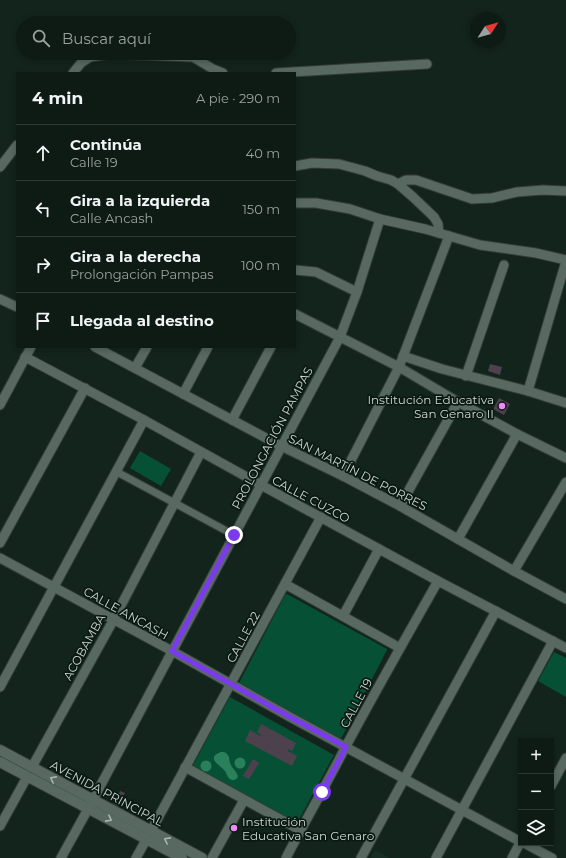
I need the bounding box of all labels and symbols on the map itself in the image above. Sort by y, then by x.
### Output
north arrow [470,12,506,48]
street label: PROLONGACIÓN PAMPAS [228,364,316,512]
place label: Institución Educativa San Genaro II [367,392,494,421]
marker: Institución Educativa San Genaro II [497,401,507,411]
street label: SAN MARTÍN DE PORRES [286,430,430,514]
street label: CALLE CUZCO [269,472,353,526]
route end [225,526,243,544]
street label: CALLE ANCASH [81,584,171,642]
street label: CALLE 22 [223,609,263,665]
street label: ACOBAMBA [60,611,109,683]
street label: CALLE 19 [337,676,375,730]
street label: AVENIDA PRINCIPAL [48,757,166,829]
one-way arrow [49,776,57,783]
route start [313,783,331,801]
place label: Institución Educativa San Genaro [242,814,374,843]
one-way arrow [104,815,112,822]
marker: Institución Educativa San Genaro [229,823,239,833]
one-way arrow [164,837,172,844]

